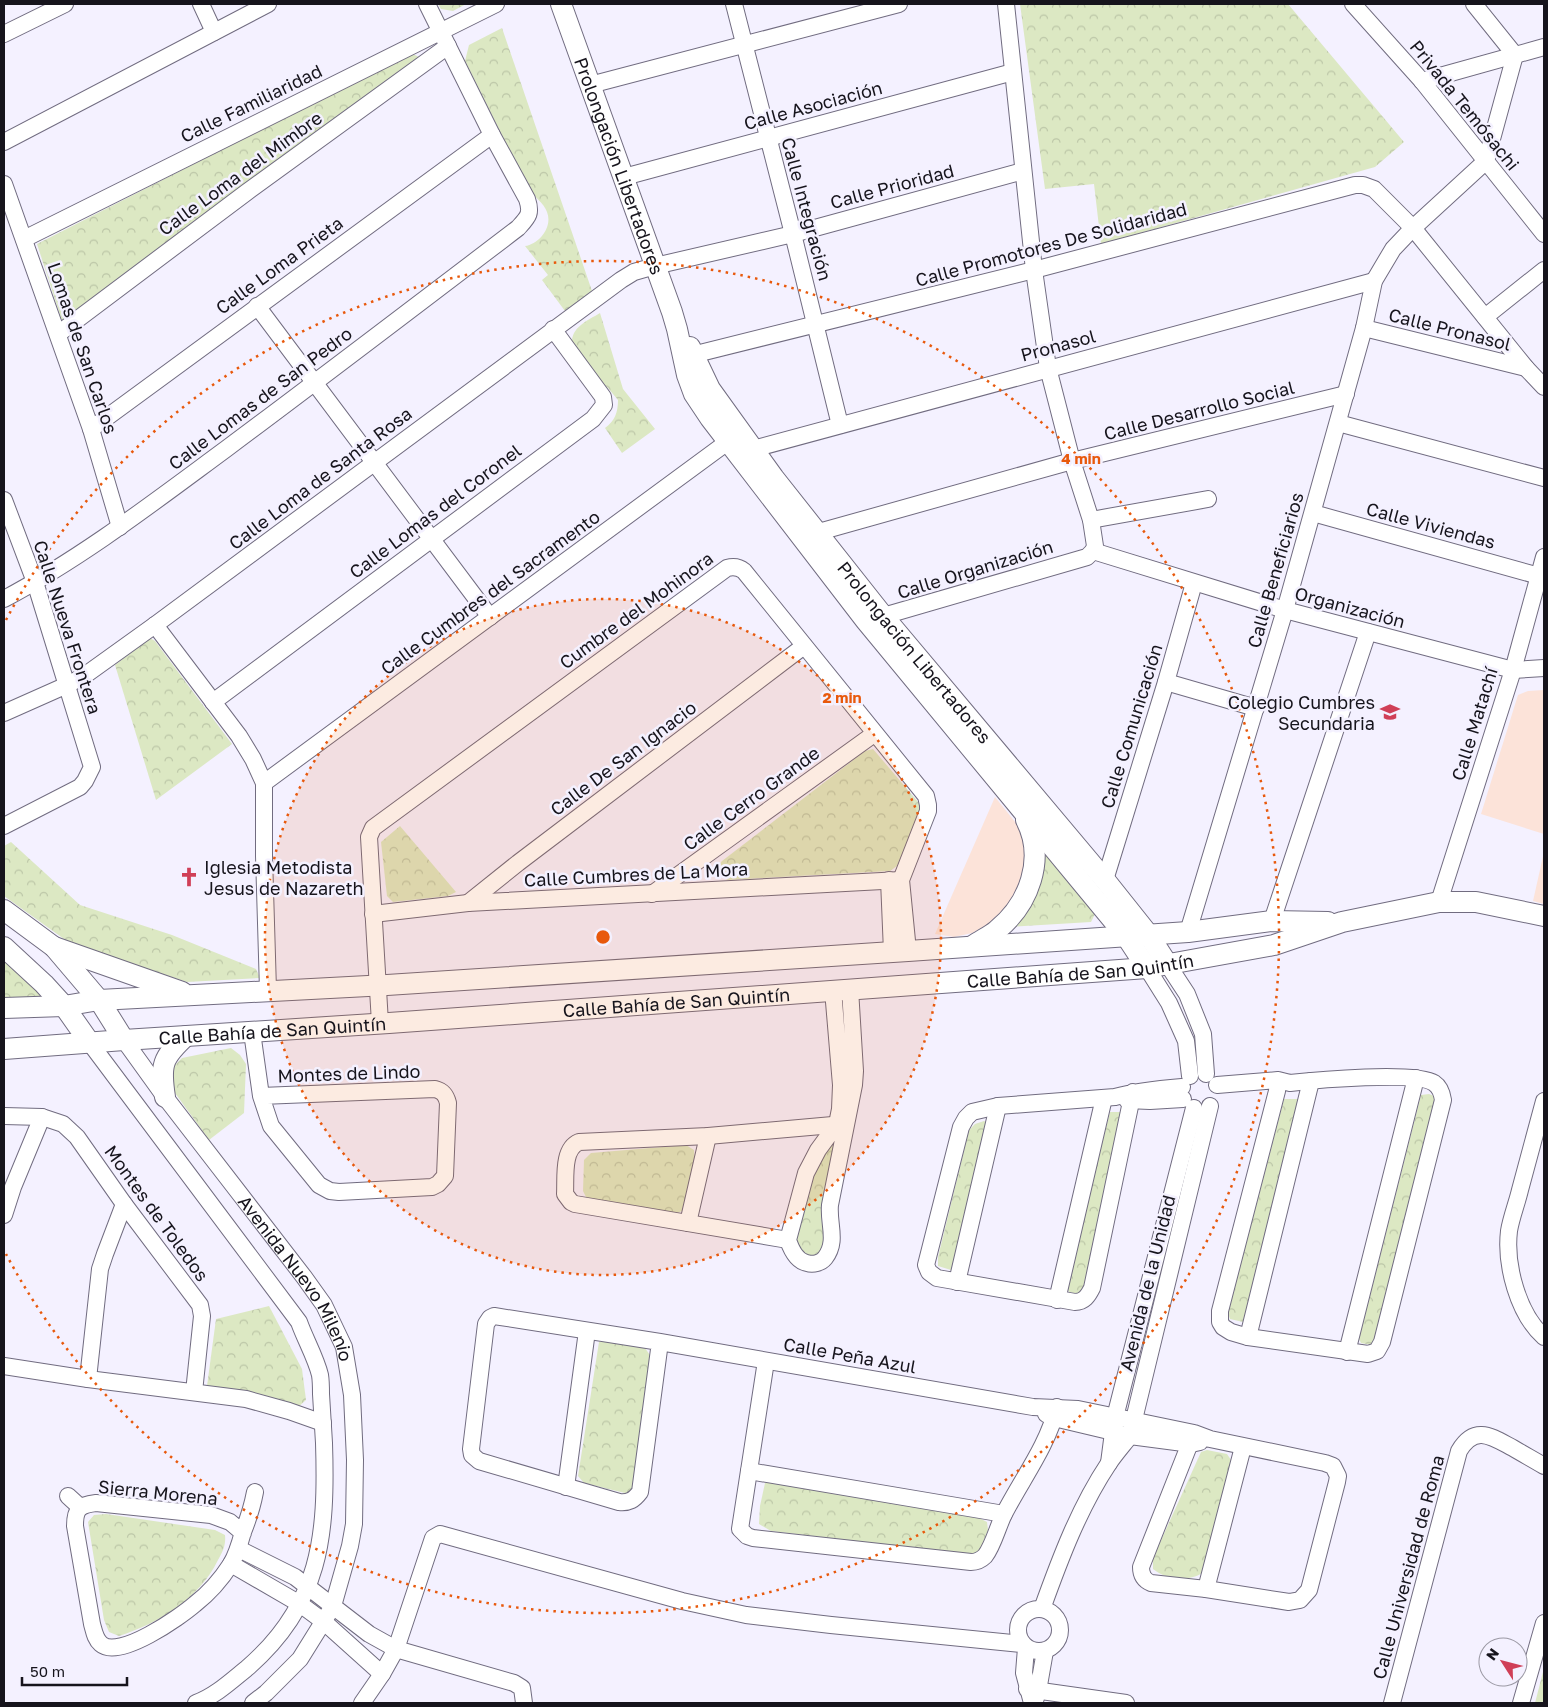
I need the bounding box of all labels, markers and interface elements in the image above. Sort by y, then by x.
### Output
street label: Privada Temósachi [1406,35,1524,175]
street label: Prolongación Libertadores [570,54,669,277]
street label: Calle Familiaridad [177,59,325,147]
street label: Calle Asociación [741,76,885,134]
street label: Calle Loma del Mimbre [154,106,326,240]
street label: Calle Integración [777,135,837,283]
street label: Calle Prioridad [828,159,956,213]
street label: Calle Promotores De Solidaridad [913,197,1189,291]
street label: Calle Loma Prieta [211,212,347,318]
street label: Lomas de San Carlos [43,259,123,437]
street label: Calle Pronasol [1386,303,1514,355]
street label: Calle Lomas de San Pedro [164,322,356,474]
street label: Pronasol [1018,324,1098,366]
street label: Calle Desarrollo Social [1101,376,1297,444]
street label: Calle Loma de Santa Rosa [224,402,416,554]
street label: Calle Lomas del Coronel [345,439,525,583]
text: 4 min [1061,449,1101,467]
street label: Calle Beneficiarios [1242,490,1308,650]
street label: Calle Viviendas [1364,497,1498,553]
street label: Calle Cumbres del Sacramento [376,505,604,679]
street label: Calle Organización [894,535,1056,603]
street label: Calle Nueva Frontera [30,537,106,717]
street label: Cumbre del Mohinora [555,547,717,673]
street label: Prolongación Libertadores [833,557,996,748]
street label: Organización [1293,582,1407,632]
street label: Calle Comunicación [1095,641,1167,811]
street label: Calle Matachí [1446,664,1502,783]
text: 2 min [822,688,862,706]
place label: Colegio Cumbres Secundaria [1228,691,1375,734]
street label: Calle De San Ignacio [546,696,700,820]
school or university icon: Colegio Cumbres Secundaria [1379,701,1401,723]
street label: Calle Cerro Grande [679,741,823,855]
place label: Iglesia Metodista Jesus de Nazareth [204,856,364,899]
street label: Calle Cumbres de La Mora [523,857,749,891]
church icon: Iglesia Metodista Jesus de Nazareth [178,866,200,888]
centre of rings [594,928,612,946]
street label: Calle Bahía de San Quintín [966,949,1195,992]
street label: Calle Bahía de San Quintín [562,983,791,1021]
street label: Calle Bahía de San Quintín [158,1012,387,1049]
street label: Montes de Lindo [277,1060,421,1086]
street label: Montes de Toledos [100,1141,214,1285]
street label: Avenida Nuevo Milenio [234,1191,357,1363]
street label: Avenida de la Unidad [1114,1193,1180,1373]
street label: Calle Peña Azul [782,1332,918,1378]
street label: Calle Universidad de Roma [1367,1453,1449,1681]
street label: Sierra Morena [97,1475,219,1509]
north arrow [1478,1637,1528,1687]
text: N [1482,1645,1502,1663]
scale bar [22,1654,128,1686]
text: 50 m [30,1662,65,1680]

